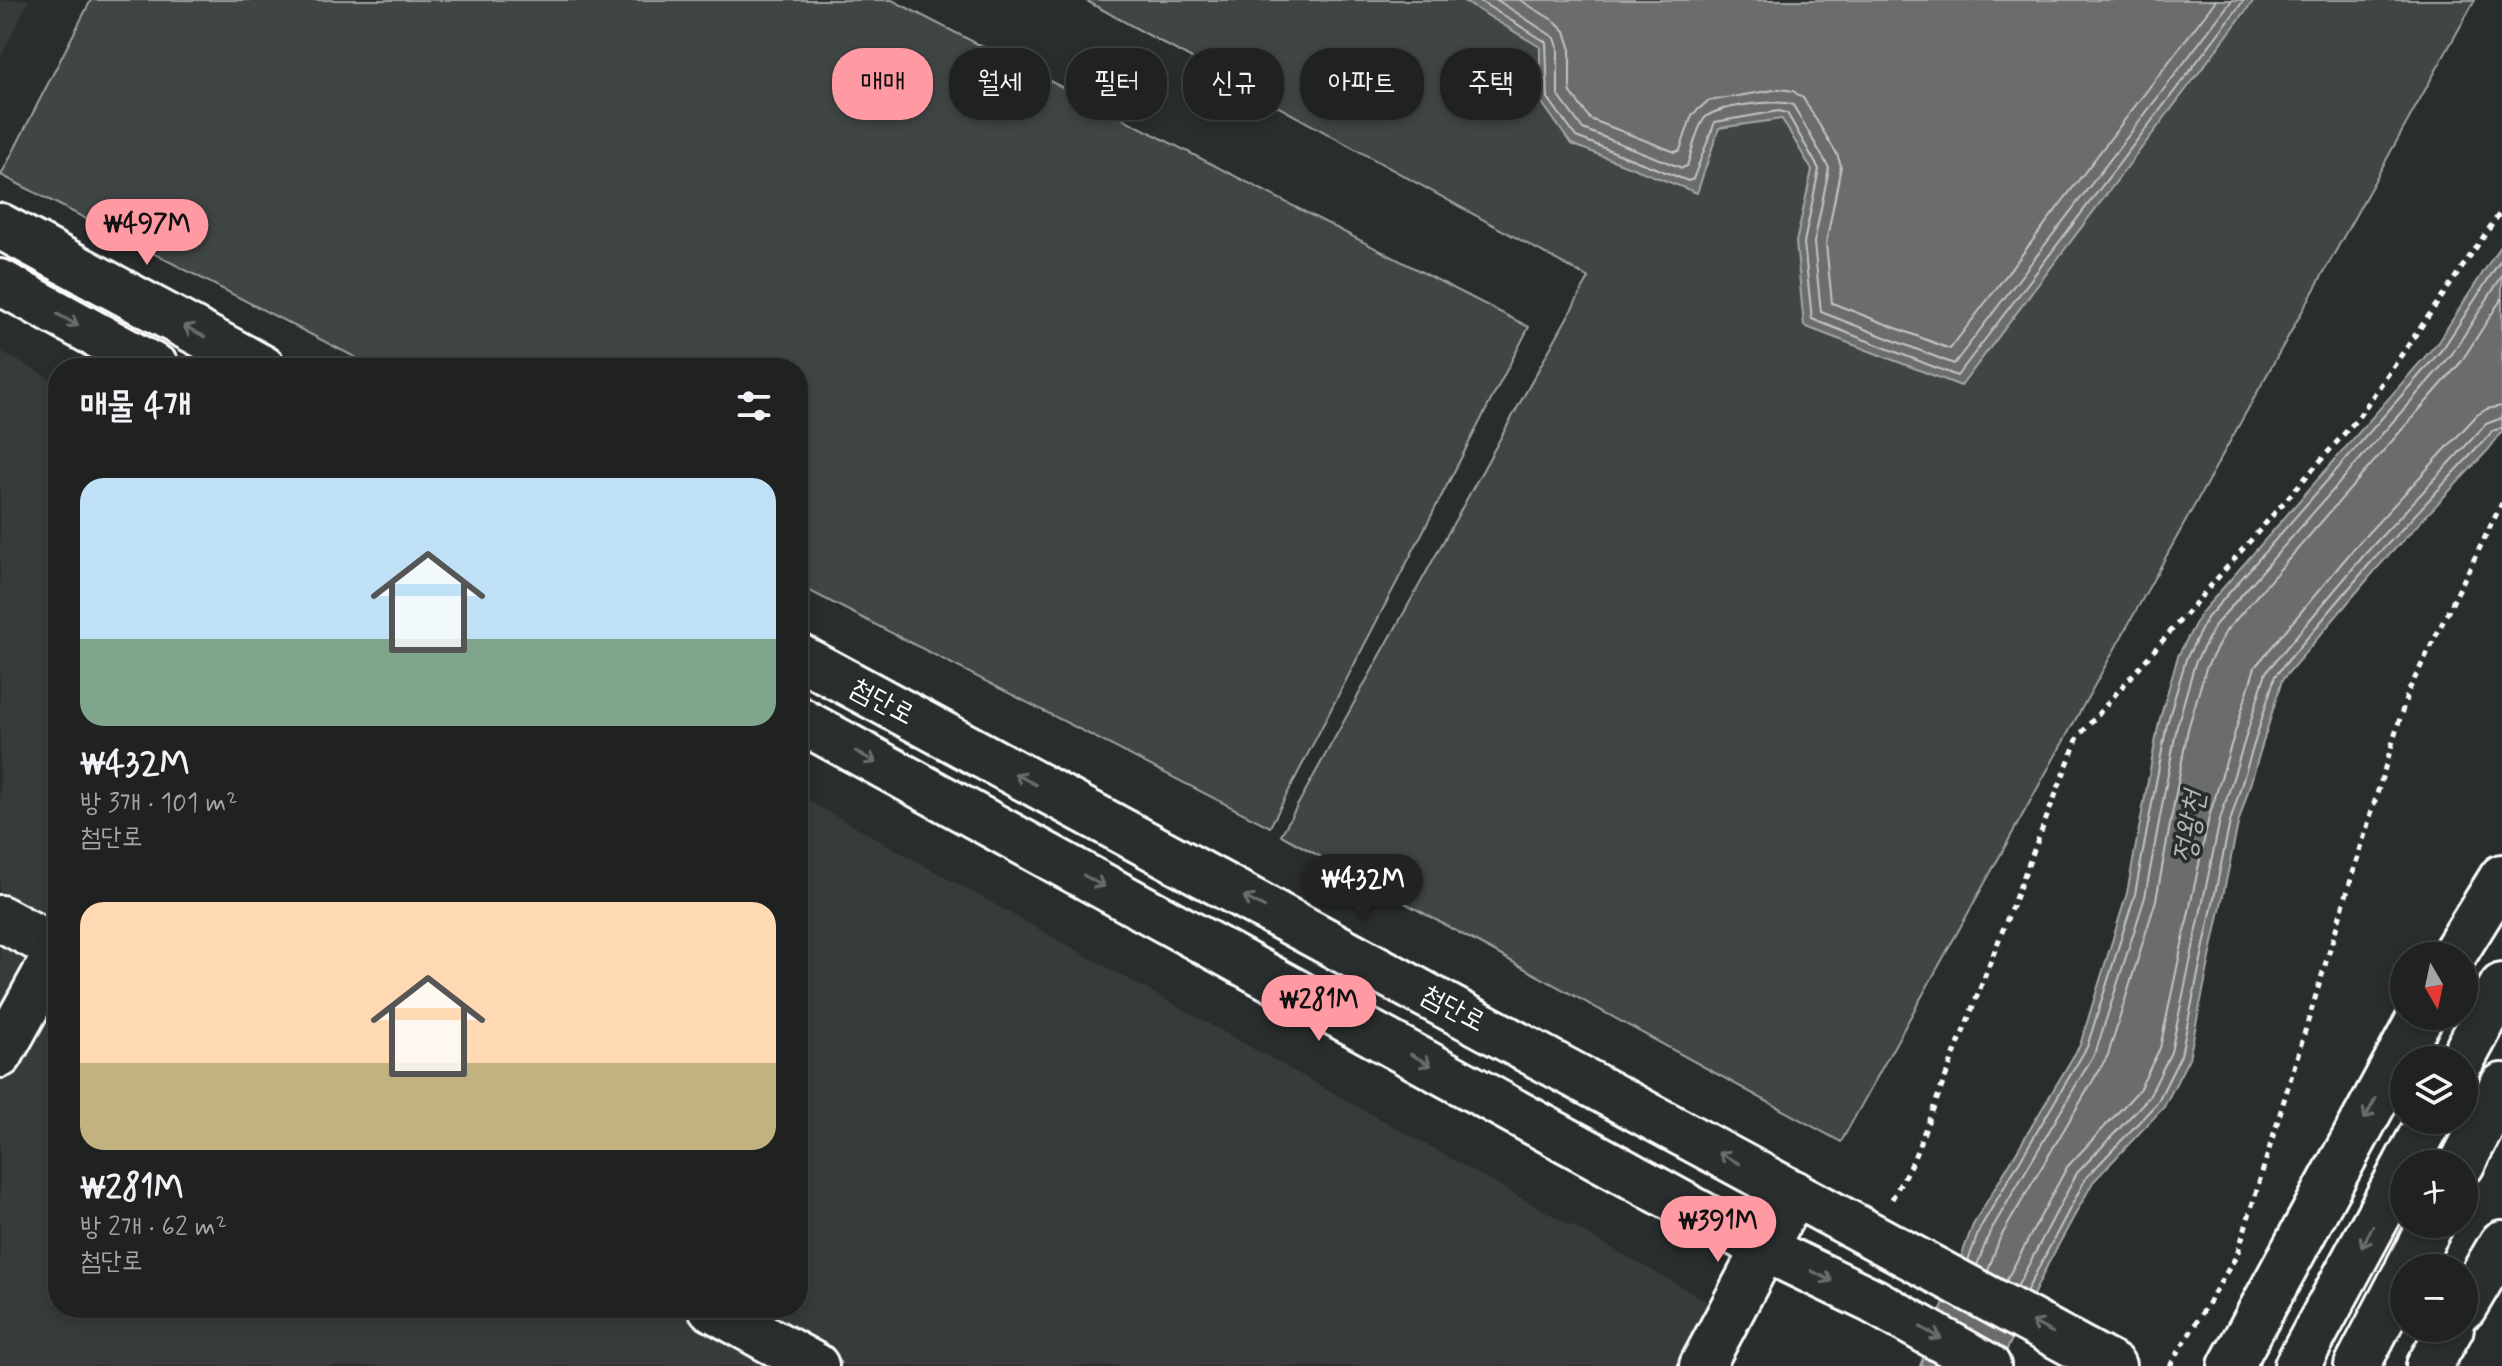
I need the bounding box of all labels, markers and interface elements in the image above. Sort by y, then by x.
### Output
chip: 매매 [832,48,933,120]
chip: 월세 [949,48,1050,120]
chip: 필터 [1066,48,1167,120]
chip: 신규 [1183,48,1284,120]
chip: 아파트 [1300,48,1424,120]
chip: 주택 [1440,48,1541,120]
pin: ₩497M [91,199,203,267]
text: ₩497M [103,208,191,242]
one-way arrow [56,312,80,328]
one-way arrow [183,323,206,339]
text: 매물 4개 [80,384,191,429]
icon: filters [732,384,776,428]
icon: home [356,530,500,674]
street label: 첨단로 [843,670,921,734]
text: ₩432M [80,742,190,787]
one-way arrow [854,749,878,765]
one-way arrow [1014,770,1037,786]
water label: 정왕천 [2165,785,2215,866]
text: 방 3개 · 101 m² [80,787,238,821]
text: 첨단로 [80,821,143,855]
pin: ₩432M [1307,854,1419,922]
text: ₩432M [1321,863,1405,897]
one-way arrow [1082,874,1106,890]
one-way arrow [1243,894,1266,910]
north arrow [2390,942,2478,1030]
map controls [2390,942,2478,1342]
icon: home [356,954,500,1098]
pin: ₩281M [1263,975,1375,1043]
street label: 첨단로 [1414,977,1492,1041]
text: ₩281M [1279,984,1359,1018]
button: layers [2390,1046,2478,1134]
one-way arrow [1408,1053,1432,1068]
one-way arrow [2362,1097,2378,1121]
one-way arrow [1718,1150,1742,1166]
button: + [2390,1150,2478,1238]
text: ₩281M [80,1166,184,1211]
pin: ₩391M [1662,1196,1774,1264]
text: ₩391M [1678,1205,1758,1239]
text: 방 2개 · 62 m² [80,1211,227,1245]
one-way arrow [2359,1224,2374,1248]
text: 첨단로 [80,1245,143,1279]
button: − [2390,1254,2478,1342]
one-way arrow [1810,1269,1834,1284]
one-way arrow [2031,1319,2054,1335]
one-way arrow [1919,1325,1942,1341]

